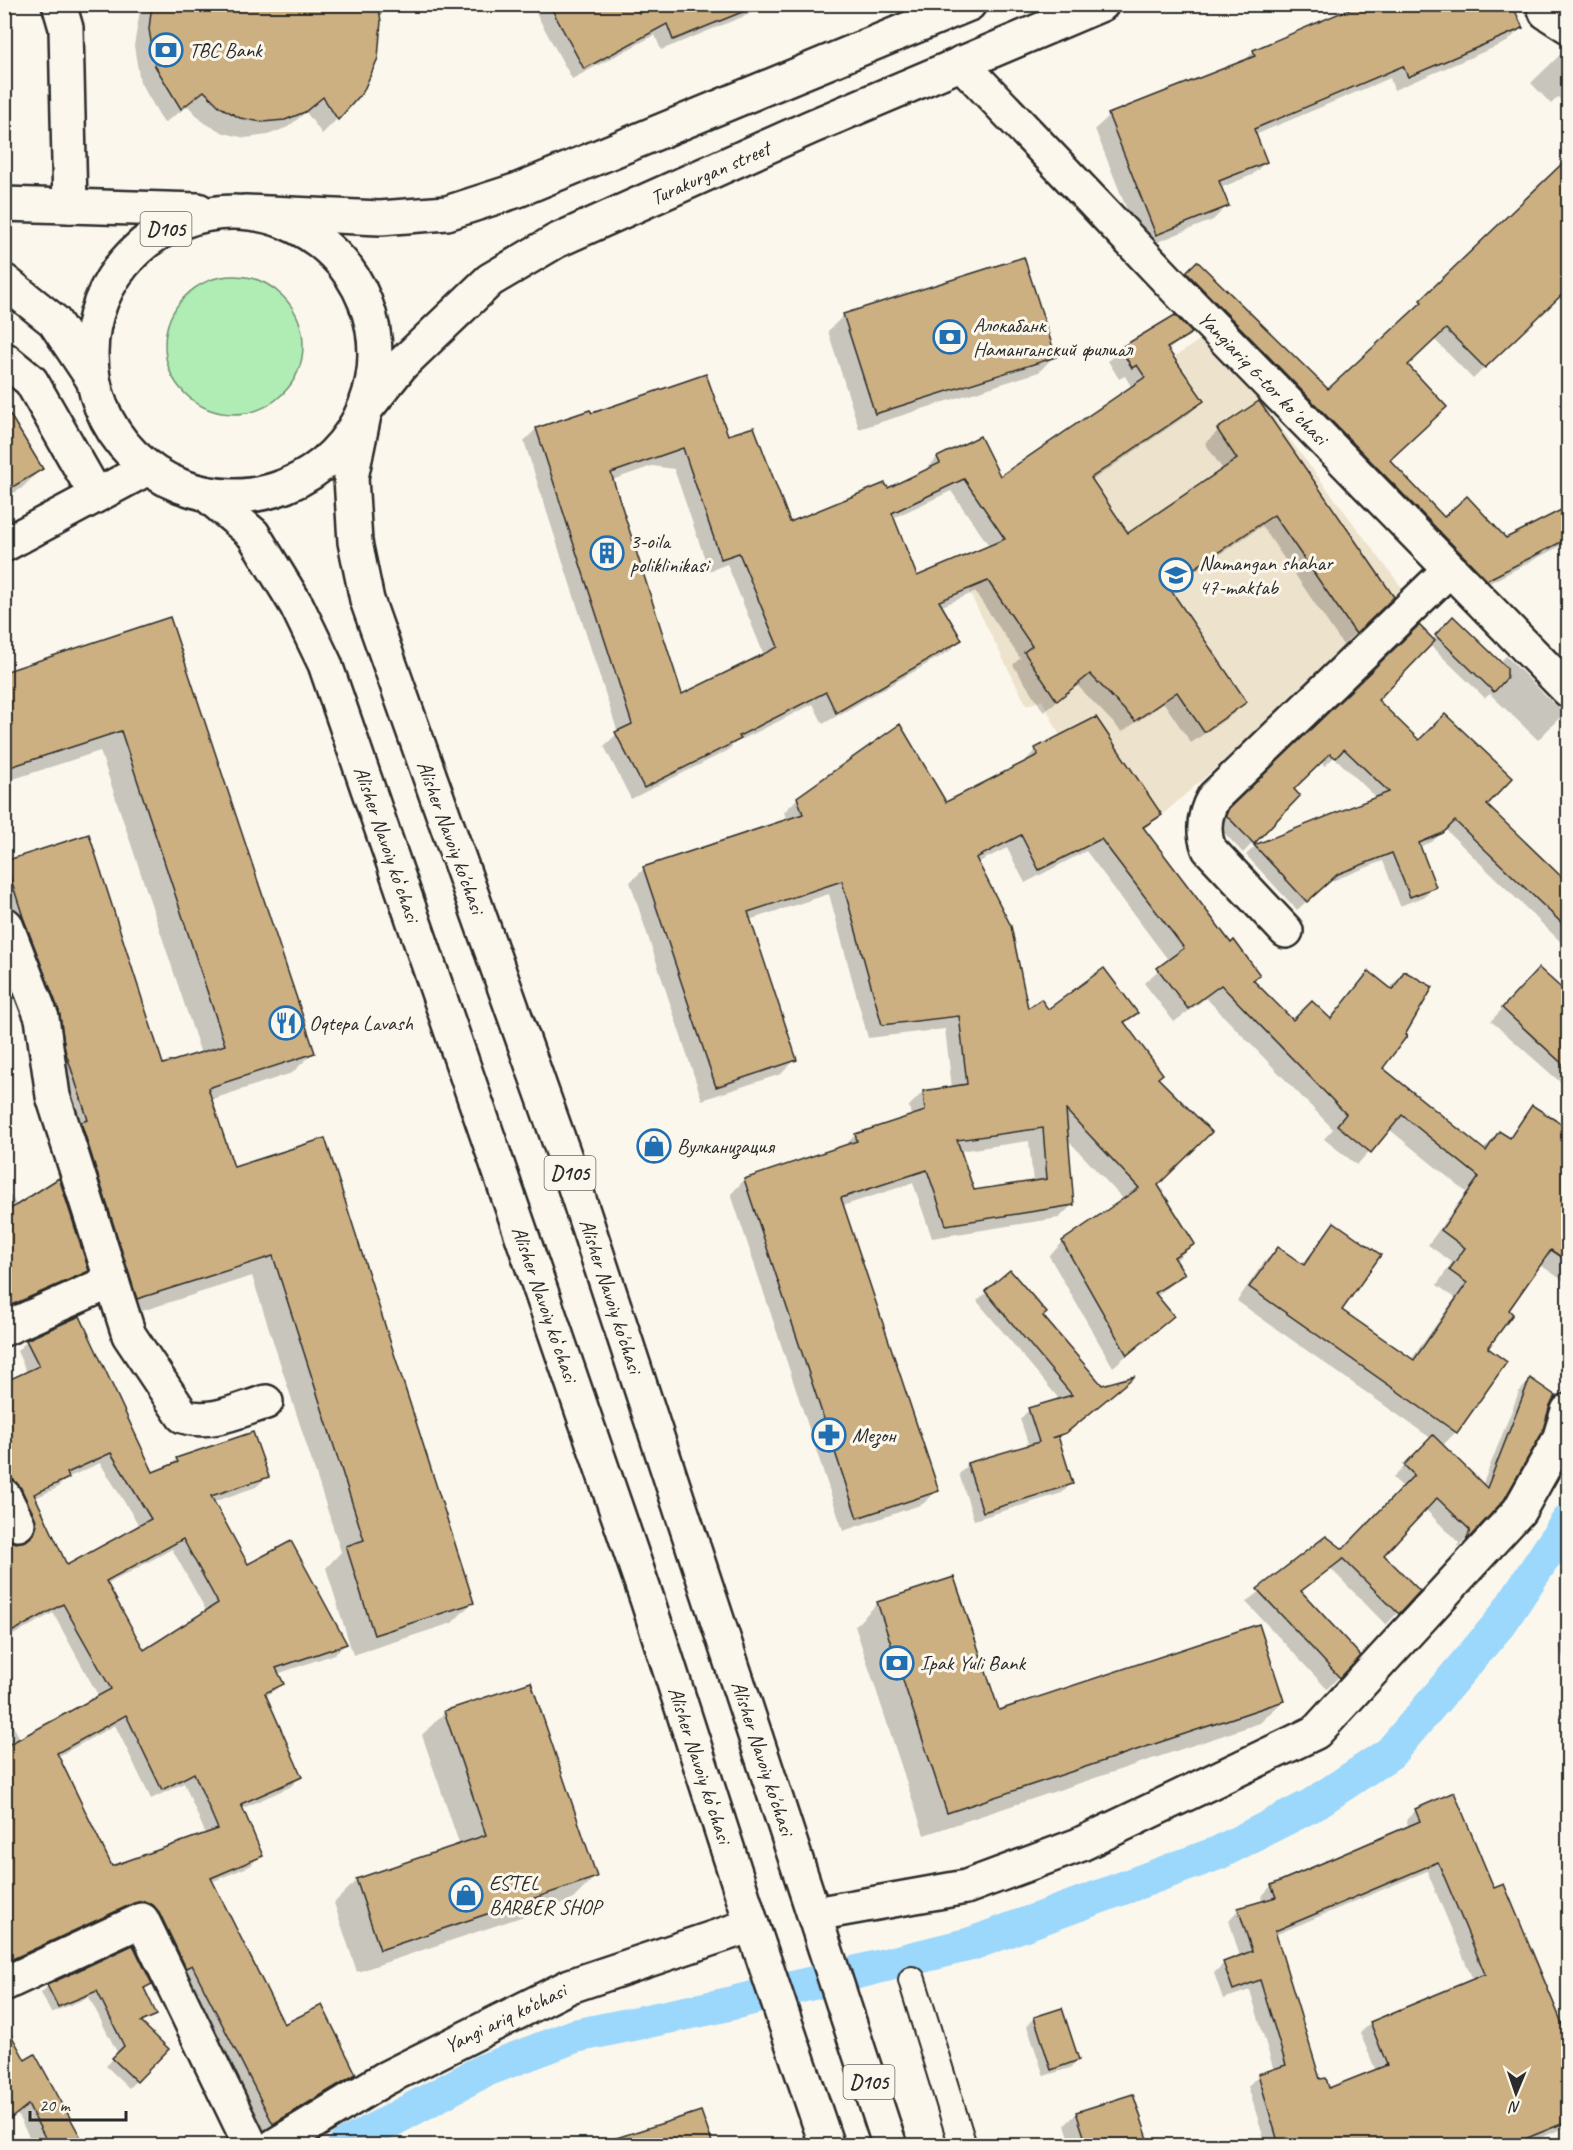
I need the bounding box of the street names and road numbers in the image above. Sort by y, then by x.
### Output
street label: Turakurgan street [646,134,776,211]
road number: D105 [140,212,192,246]
street label: Yangiаriq 6-tor koʼchasi [1193,306,1336,453]
street label: Alisher Navoiy ko'chasi [411,757,492,920]
street label: Alisher Navoiy koʻchasi [348,763,427,928]
road number: D105 [544,1156,596,1190]
street label: Alisher Navoiy ko'chasi [574,1216,649,1379]
street label: Alisher Navoiy koʻchasi [506,1223,585,1388]
street label: Alisher Navoiy ko'chasi [726,1678,801,1841]
street label: Alisher Navoiy koʻchasi [662,1684,738,1849]
street label: Yangi ariq ko‘chasi [440,1976,573,2059]
road number: D105 [844,2065,894,2099]

